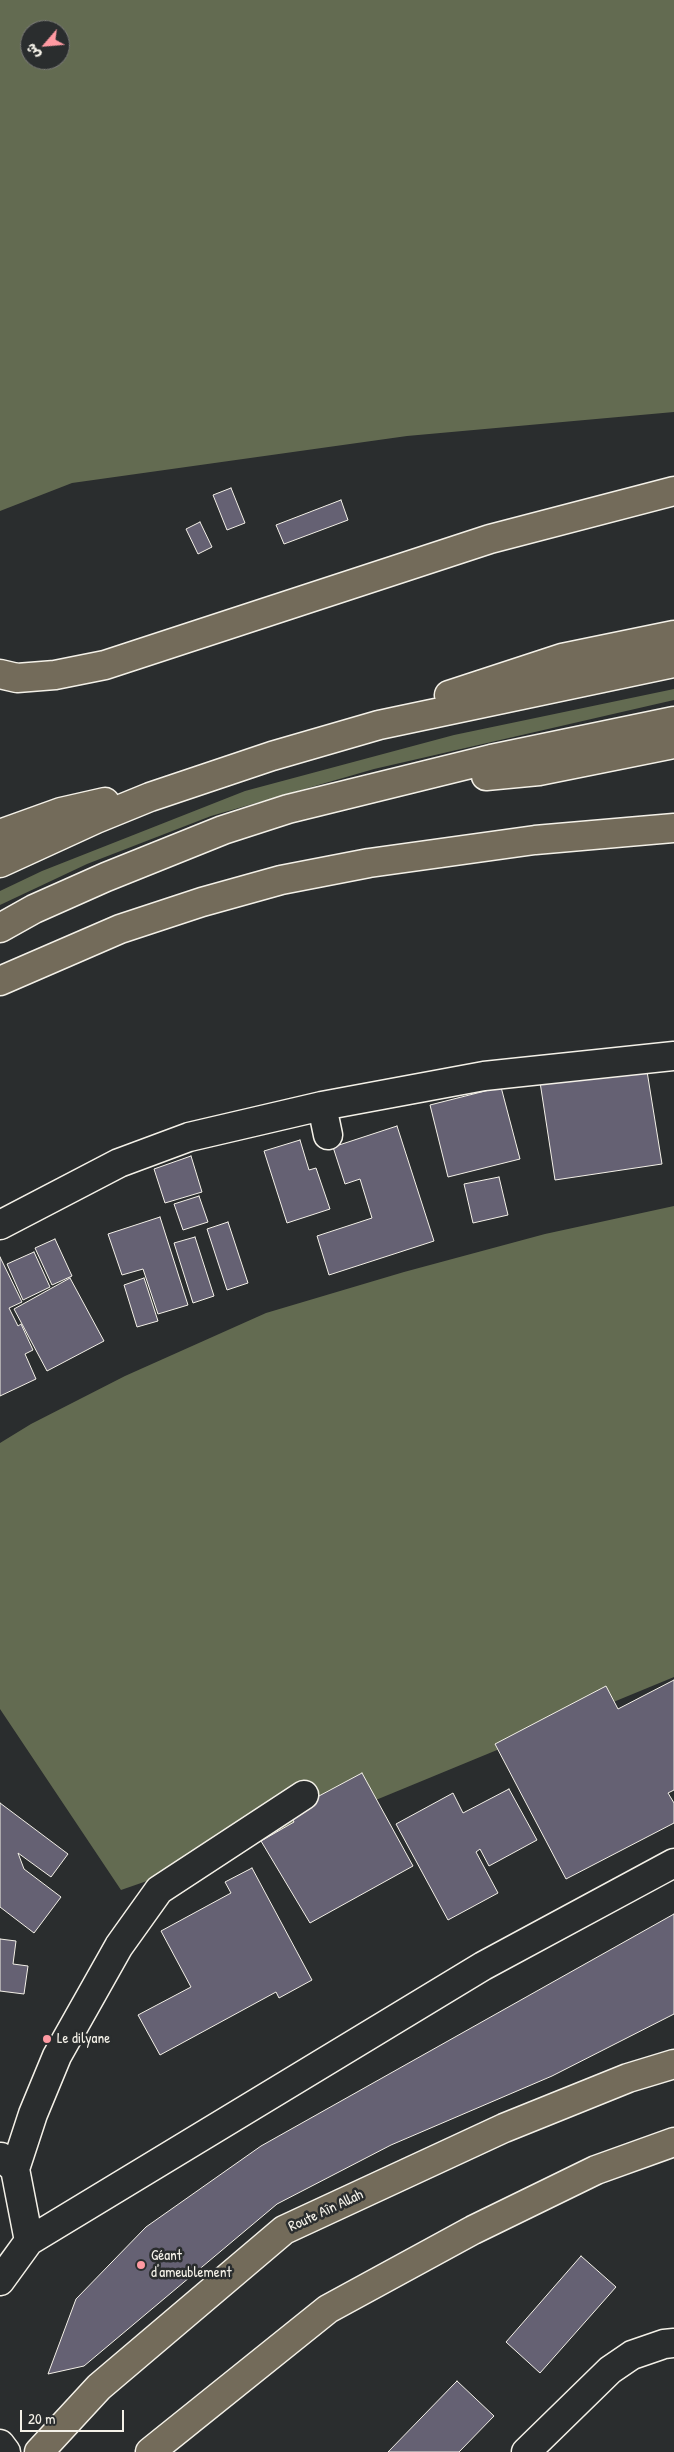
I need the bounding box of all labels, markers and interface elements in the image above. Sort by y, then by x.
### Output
north arrow [20,20,70,70]
text: ش [20,40,44,63]
place label: Le dilyane [57,2030,110,2048]
marker: Le dilyane [41,2033,53,2045]
street label: Route Aîn Allah [286,2186,366,2236]
place label: Géant d'ameublement [151,2247,232,2282]
marker: Géant d'ameublement [135,2259,147,2271]
scale bar [22,2400,126,2432]
text: 20 m [28,2408,55,2429]

